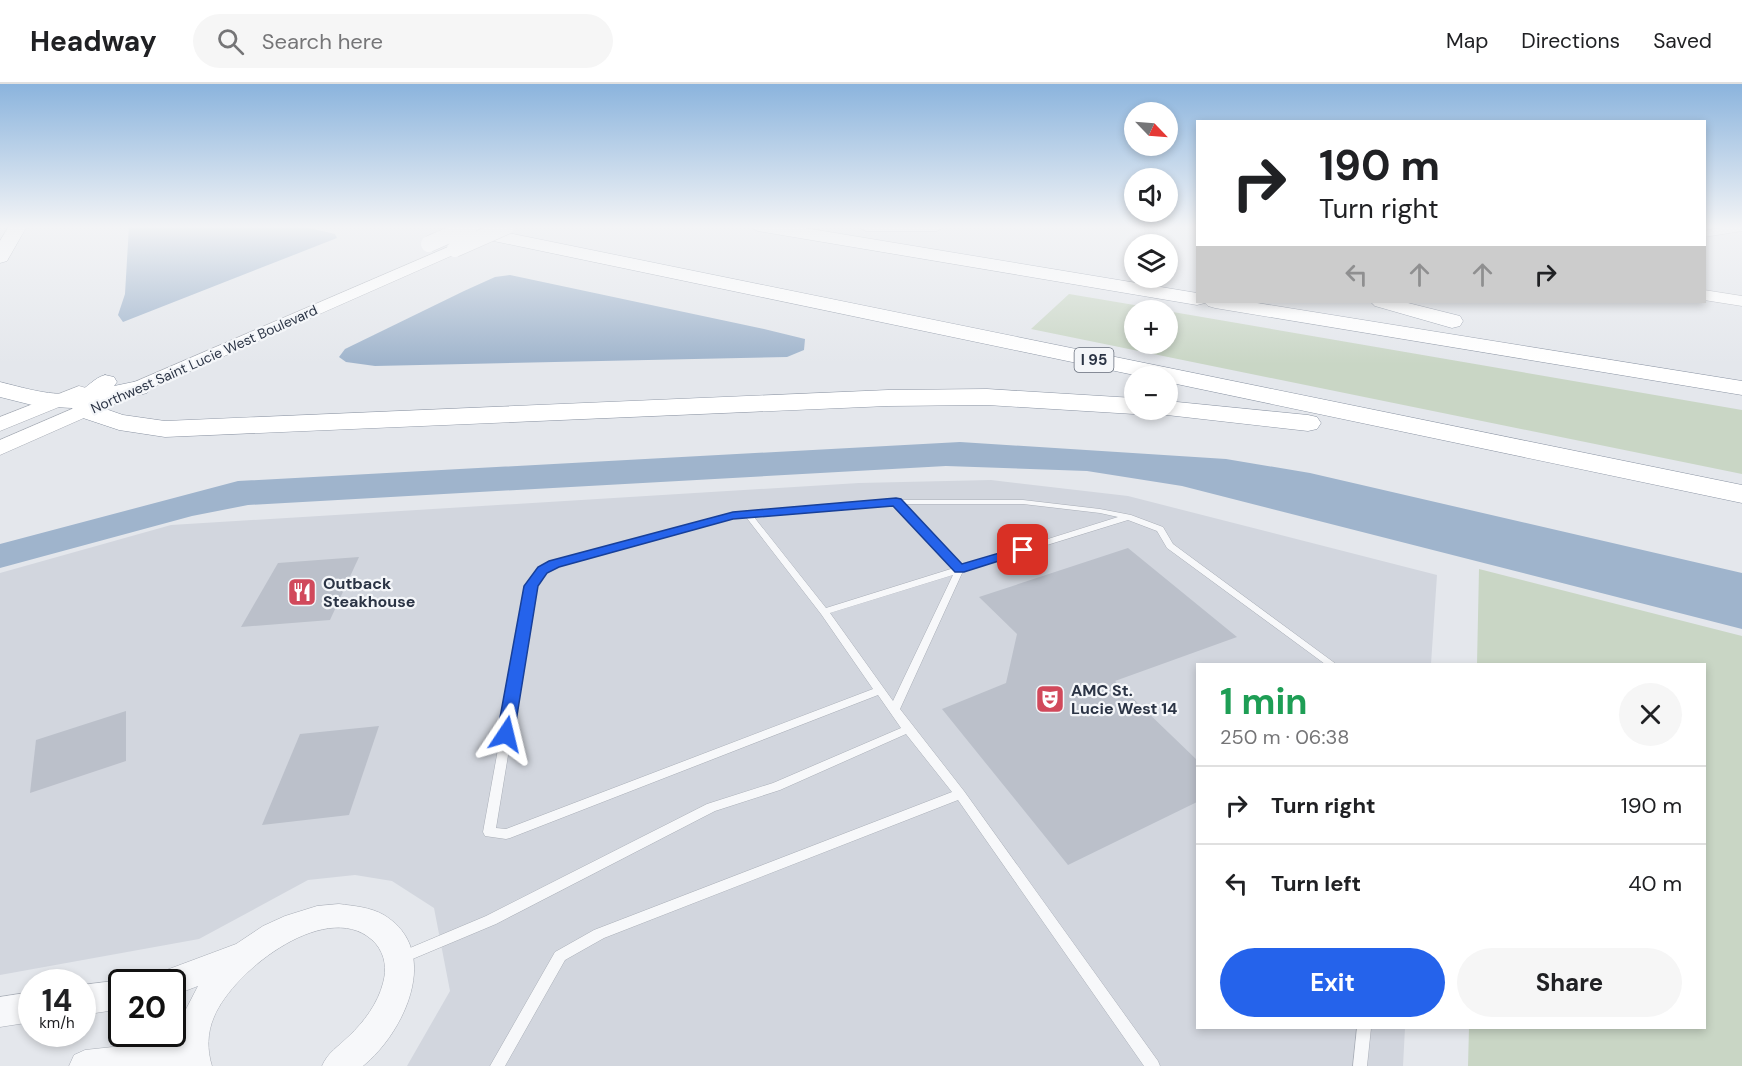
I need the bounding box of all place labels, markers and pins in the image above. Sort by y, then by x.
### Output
pin [997,524,1048,575]
place label: Outback Steakhouse [323,573,415,612]
restaurant icon: Outback Steakhouse [286,576,318,608]
place label: AMC St. Lucie West 14 [1071,680,1178,719]
theatre icon: AMC St. Lucie West 14 [1034,683,1066,715]

